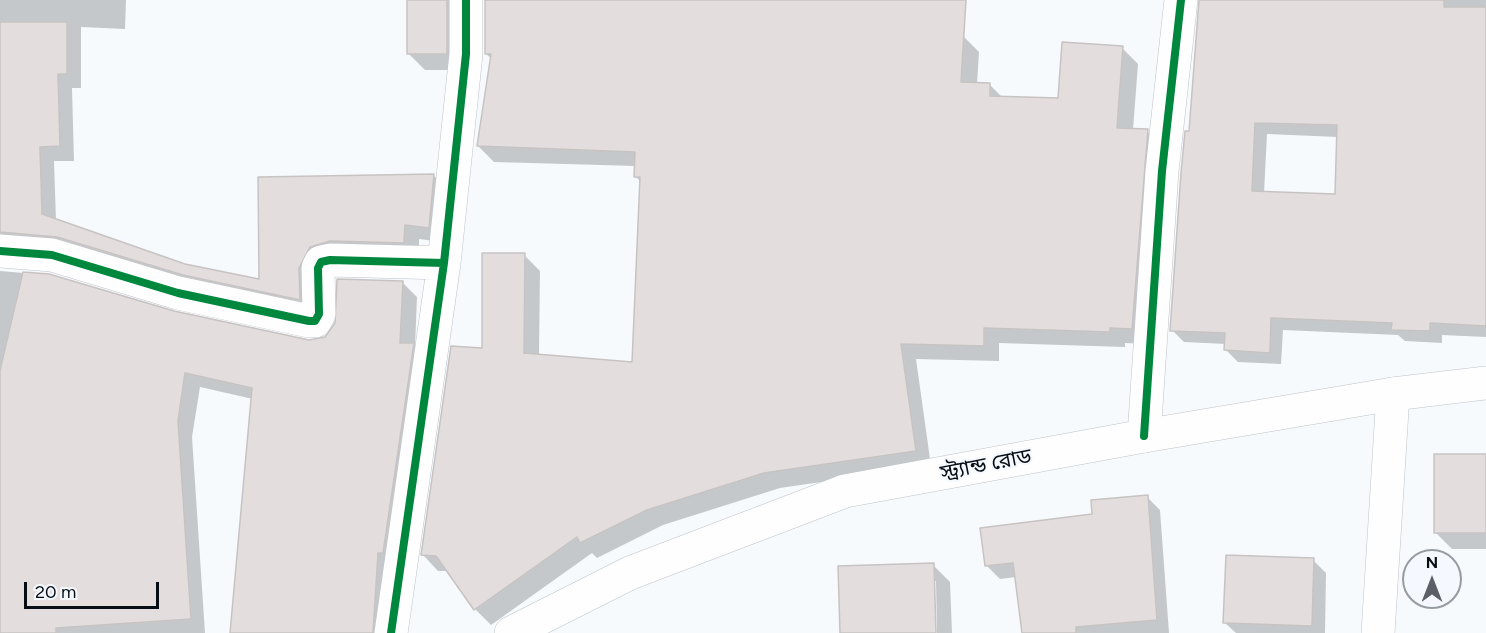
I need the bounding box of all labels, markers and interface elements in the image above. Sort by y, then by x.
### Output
street label: স্ট্র্যান্ড রোড [938,444,1034,486]
north arrow [1402,549,1462,609]
text: N [1426,553,1438,572]
scale bar [27,570,162,608]
text: 20 m [35,581,76,603]

